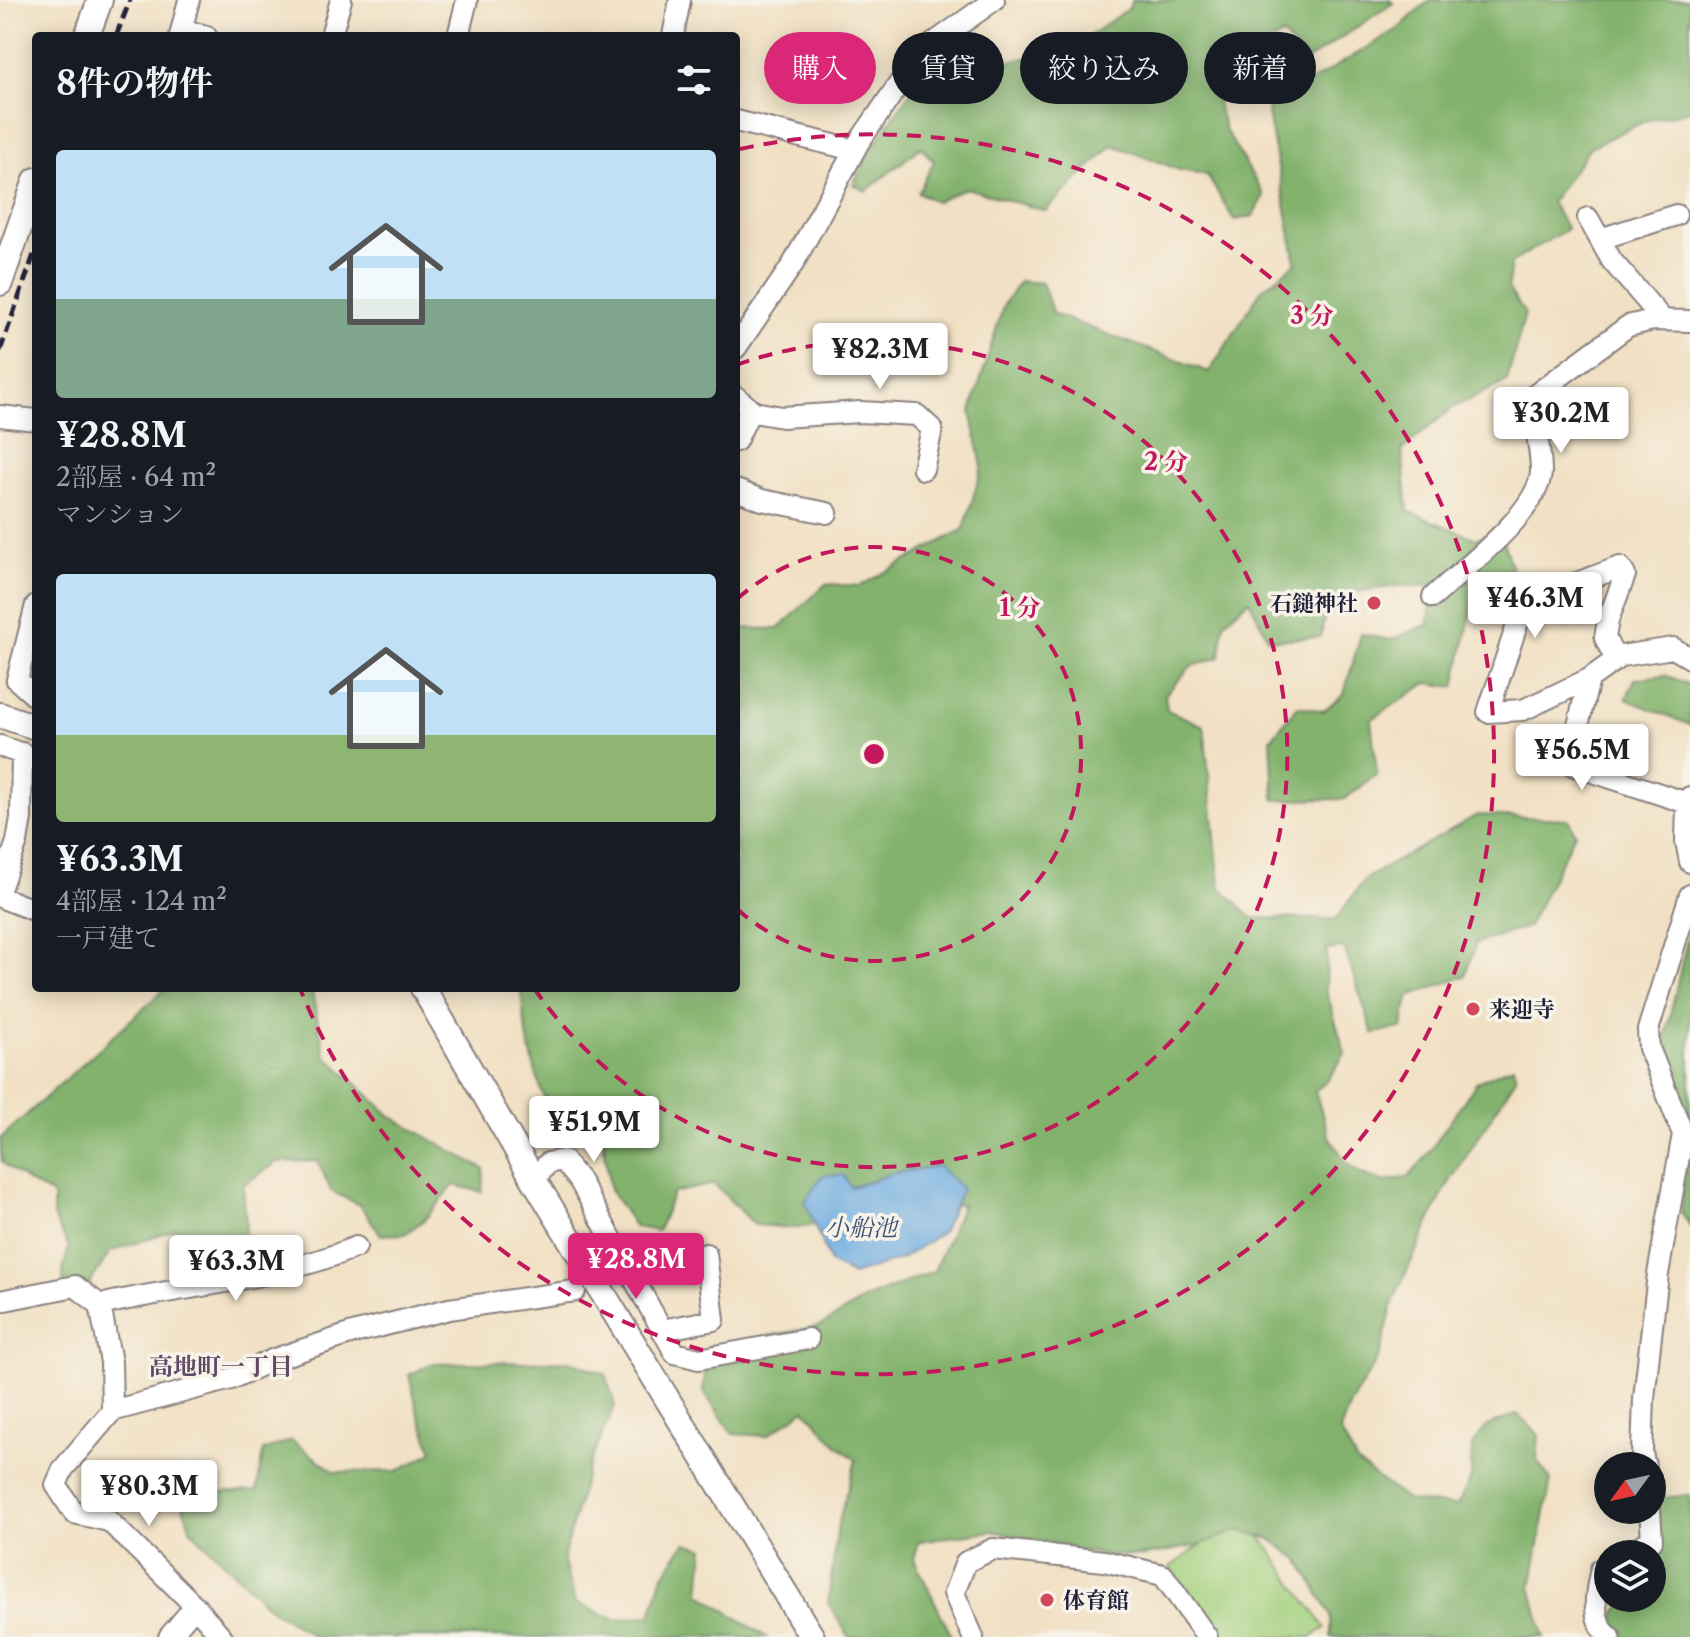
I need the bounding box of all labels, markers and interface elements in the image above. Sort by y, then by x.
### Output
chip: 購入 [764,32,876,104]
chip: 賃貸 [892,32,1004,104]
chip: 絞り込み [1020,32,1188,104]
chip: 新着 [1204,32,1316,104]
icon: filters [672,58,716,102]
text: 8件の物件 [56,62,213,104]
icon: home [314,202,458,346]
text: 3 分 [1290,301,1334,330]
pin: ¥82.3M [815,323,945,391]
text: ¥82.3M [831,333,929,365]
pin: ¥30.2M [1496,387,1626,455]
text: ¥30.2M [1512,397,1610,429]
text: ¥28.8M [56,414,187,456]
text: 2 分 [1144,447,1188,476]
text: 2部屋 · 64 m² [56,461,216,493]
text: マンション [56,498,185,530]
pin: ¥46.3M [1470,572,1600,640]
text: ¥46.3M [1486,582,1584,614]
place label: 石鎚神社 [1270,590,1358,617]
text: 1 分 [1000,593,1040,622]
marker: 石鎚神社 [1365,594,1383,612]
icon: home [314,626,458,770]
pin: ¥56.5M [1517,724,1647,792]
text: ¥56.5M [1534,734,1630,766]
centre of rings [860,740,888,768]
text: ¥63.3M [56,838,184,880]
text: 4部屋 · 124 m² [56,885,227,917]
text: 一戸建て [56,922,160,954]
place label: 来迎寺 [1489,996,1555,1023]
marker: 来迎寺 [1464,1000,1482,1018]
pin: ¥51.9M [529,1096,659,1164]
text: ¥51.9M [547,1106,641,1138]
water label: 小船池 [825,1213,900,1242]
pin: ¥28.8M [571,1233,701,1301]
pin: ¥63.3M [171,1235,301,1303]
text: ¥28.8M [586,1243,686,1275]
text: ¥63.3M [187,1245,285,1277]
district label: 高地町一丁目 [149,1352,293,1381]
north arrow [1594,1452,1666,1524]
map controls [1594,1452,1666,1612]
pin: ¥80.3M [84,1460,214,1528]
text: ¥80.3M [99,1470,199,1502]
button: layers [1594,1540,1666,1612]
place label: 体育館 [1063,1587,1129,1614]
marker: 体育館 [1038,1591,1056,1609]

